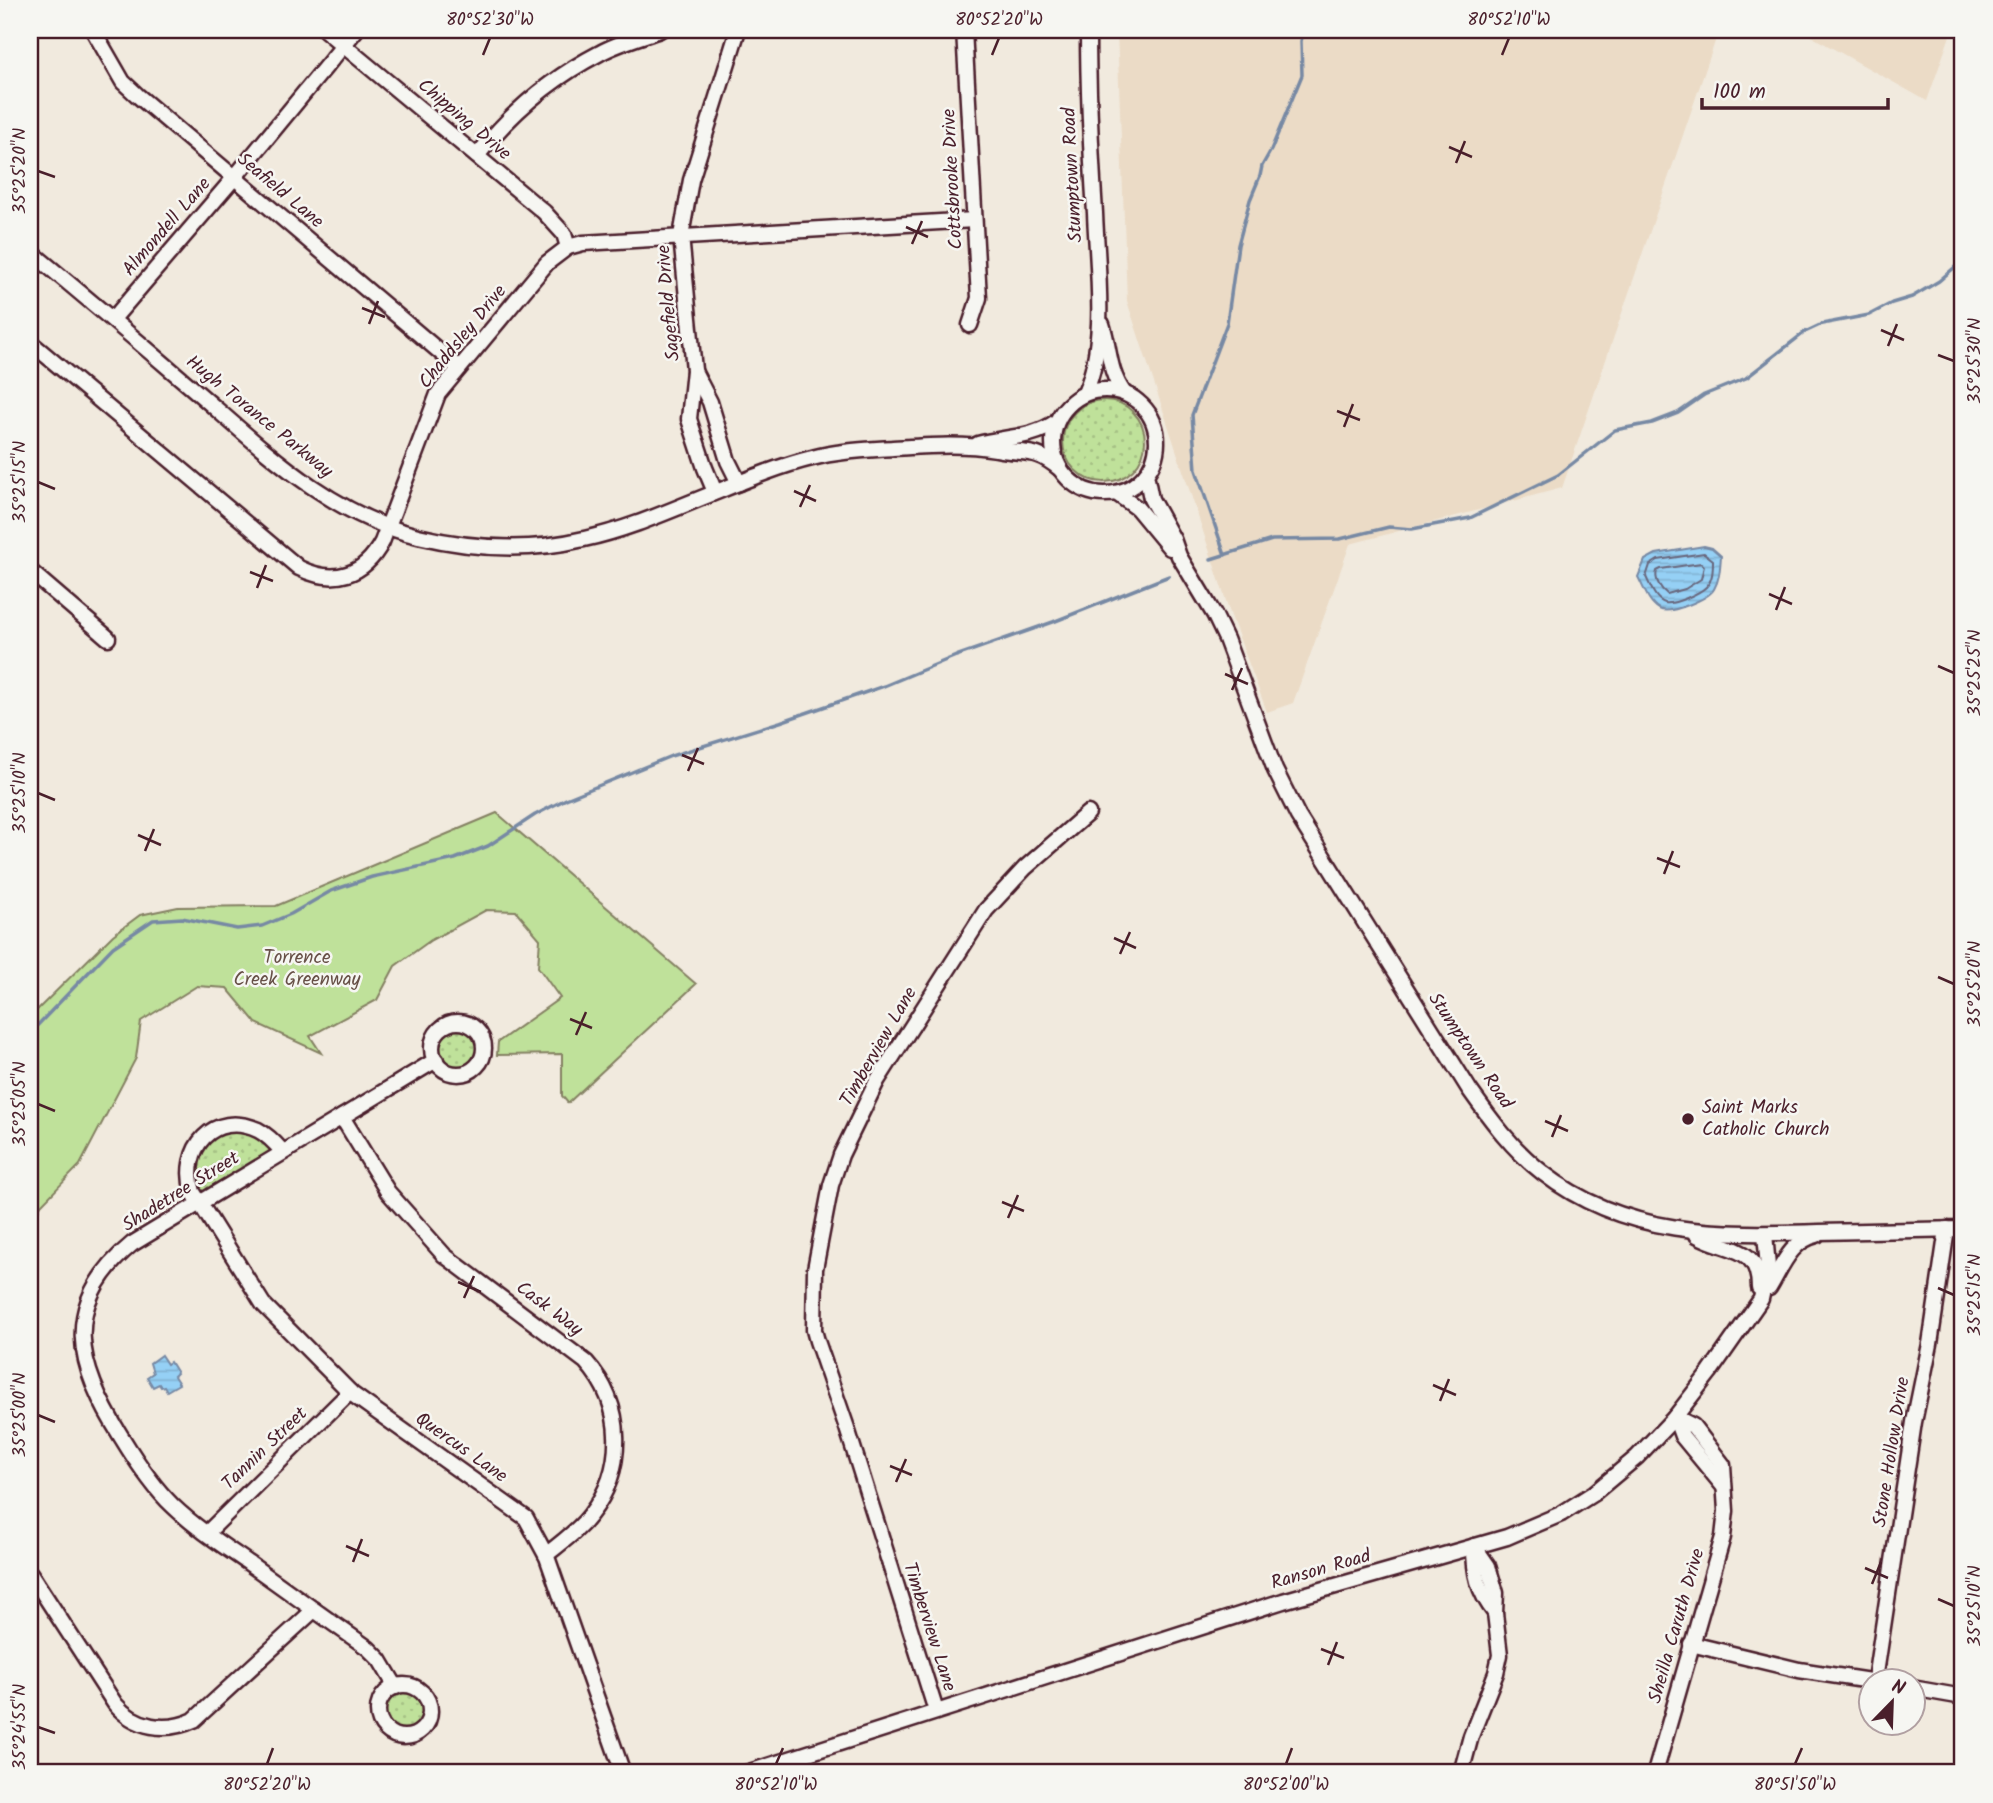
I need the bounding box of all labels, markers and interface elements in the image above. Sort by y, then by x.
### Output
text: 80°52'30"W [446,6,534,35]
text: 80°52'20"W [955,6,1043,35]
text: 80°52'10"W [1467,6,1551,35]
scale bar [1702,66,1888,110]
street label: Chipping Drive [410,71,518,169]
text: 100 m [1713,76,1766,109]
street label: Stumptown Road [1054,106,1092,243]
street label: Cottsbrooke Drive [934,107,972,250]
text: 35°25'20"N [6,128,35,214]
street label: Seafield Lane [230,145,331,237]
street label: Almondell Lane [115,170,219,283]
street label: Sagefield Drive [649,243,689,362]
street label: Chaddsley Drive [411,278,515,396]
text: 35°25'30"N [1961,318,1990,404]
street label: Hugh Torance Parkway [179,348,340,487]
text: 35°25'15"N [6,441,35,523]
text: 35°25'25"N [1961,629,1990,717]
text: 35°25'10"N [6,752,35,834]
text: 35°25'20"N [1961,941,1990,1027]
park label: Torrence Creek Greenway [233,943,362,995]
street label: Timberview Lane [832,981,926,1113]
street label: Stumptown Road [1420,986,1521,1116]
text: 35°25'05"N [6,1061,35,1147]
place label: Saint Marks Catholic Church [1702,1093,1829,1145]
marker: Saint Marks Catholic Church [1680,1111,1696,1127]
street label: Shadetree Street [116,1143,246,1240]
text: 35°25'15"N [1961,1254,1990,1336]
street label: Cask Way [509,1274,590,1345]
text: 35°25'00"N [6,1373,35,1457]
street label: Stone Hollow Drive [1865,1374,1919,1529]
street label: Tannin Street [215,1400,315,1498]
street label: Quercus Lane [408,1405,514,1491]
street label: Ranson Road [1268,1541,1375,1599]
street label: Sheilla Caruth Drive [1641,1545,1714,1707]
street label: Timberview Lane [894,1559,964,1696]
text: 35°25'10"N [1961,1565,1990,1647]
north arrow [1856,1666,1926,1736]
text: N [1886,1672,1909,1704]
text: 35°24'55"N [6,1684,35,1770]
text: 80°52'20"W [223,1771,311,1800]
text: 80°52'10"W [734,1771,818,1800]
text: 80°52'00"W [1243,1771,1329,1800]
text: 80°51'50"W [1754,1771,1836,1800]

